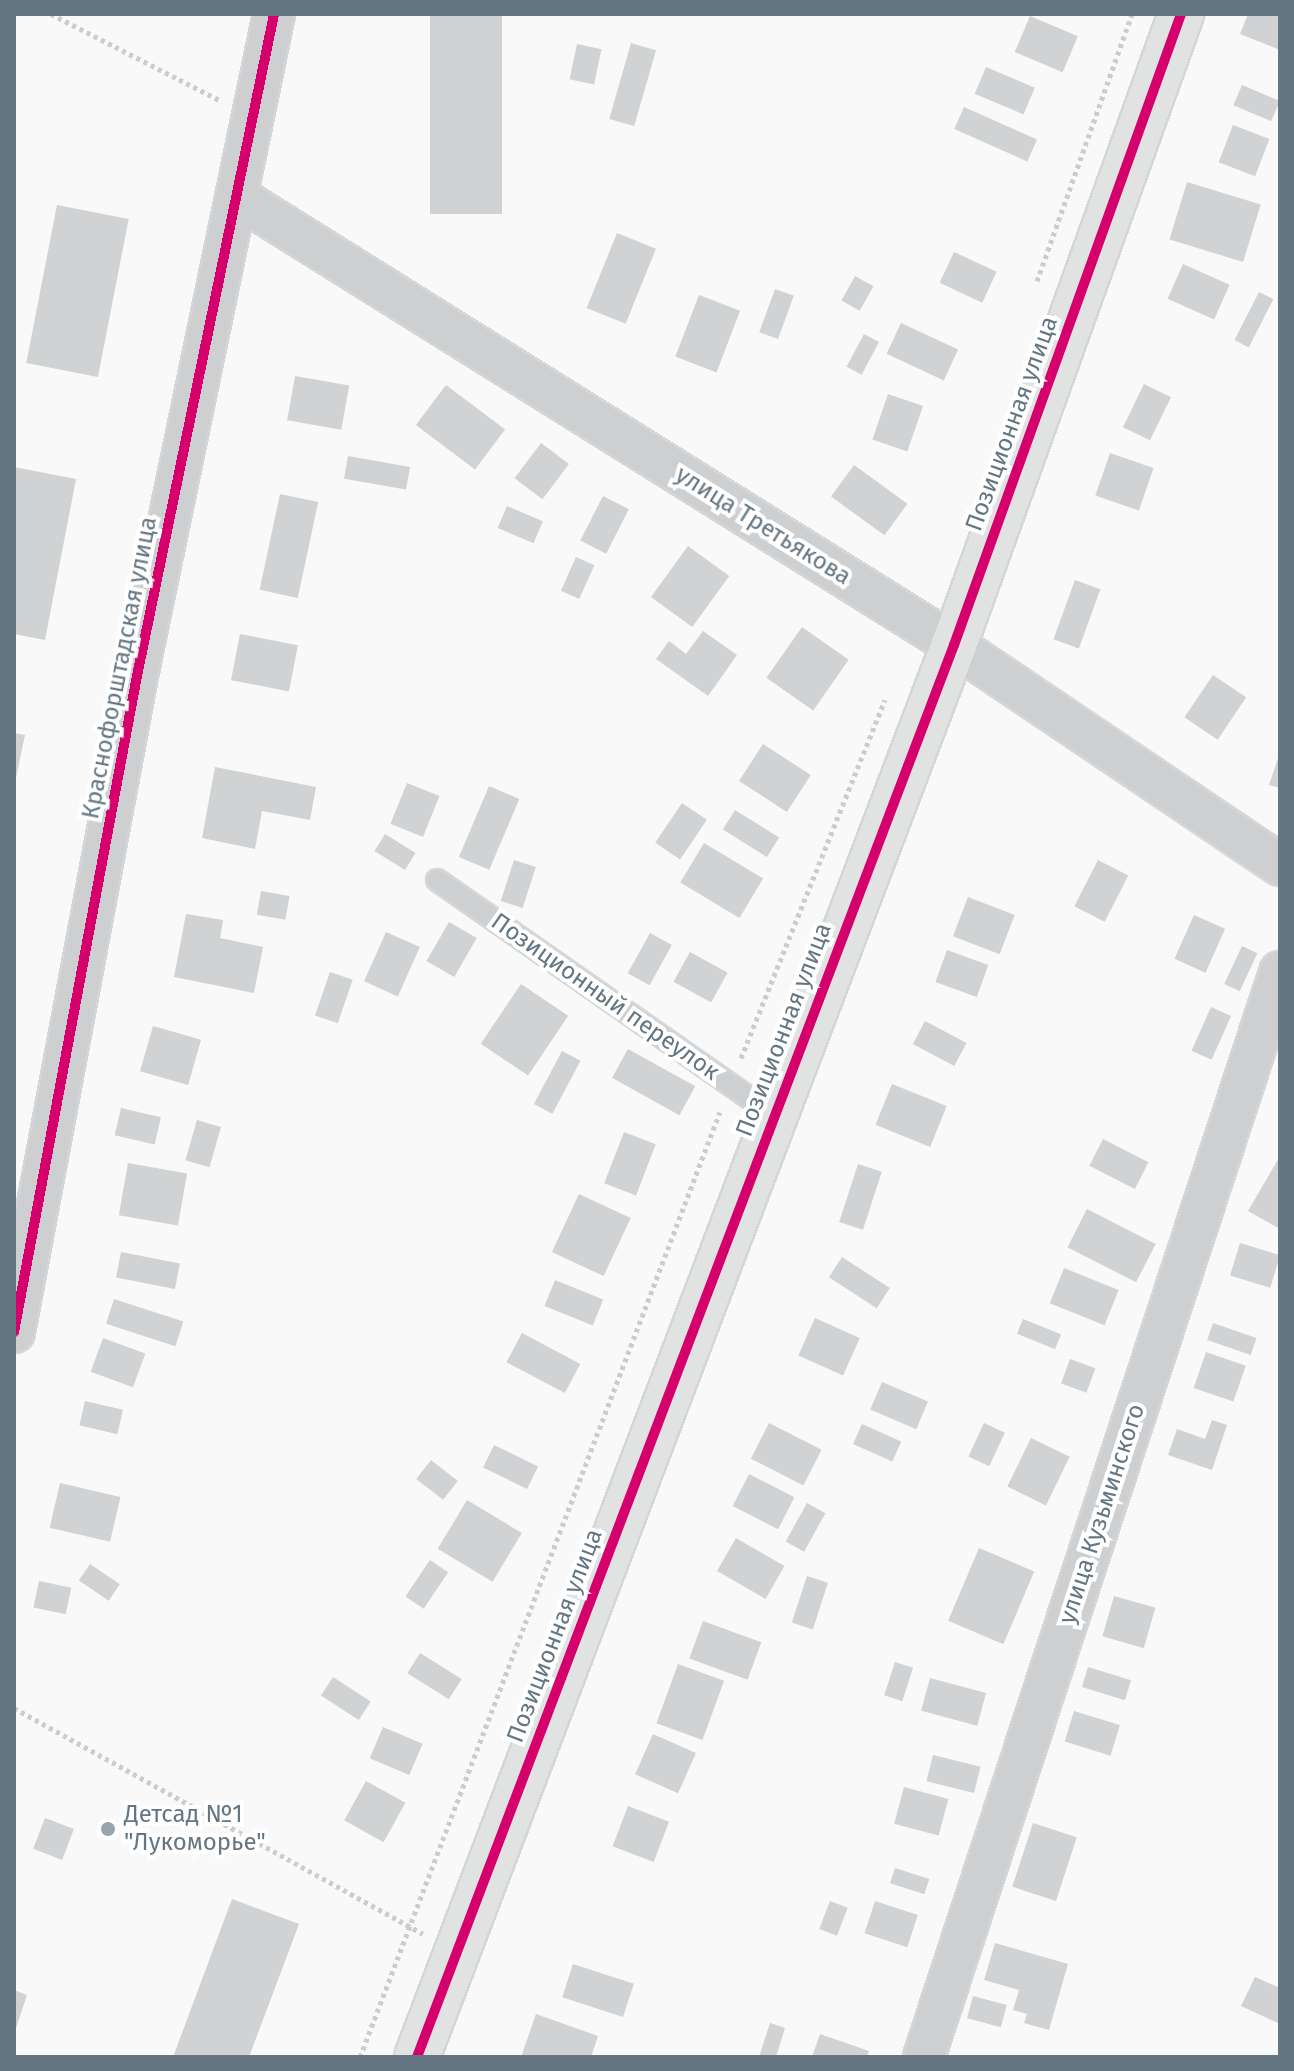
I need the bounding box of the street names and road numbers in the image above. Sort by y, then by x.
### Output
street label: Позиционная улица [960,313,1064,535]
street label: улица Третьякова [670,460,856,592]
street label: Краснофорштадская улица [77,514,163,822]
street label: Позиционный переулок [485,907,725,1087]
street label: Позиционная улица [730,919,838,1141]
street label: улица Кузьминского [1053,1401,1151,1627]
street label: Позиционная улица [501,1525,609,1747]

